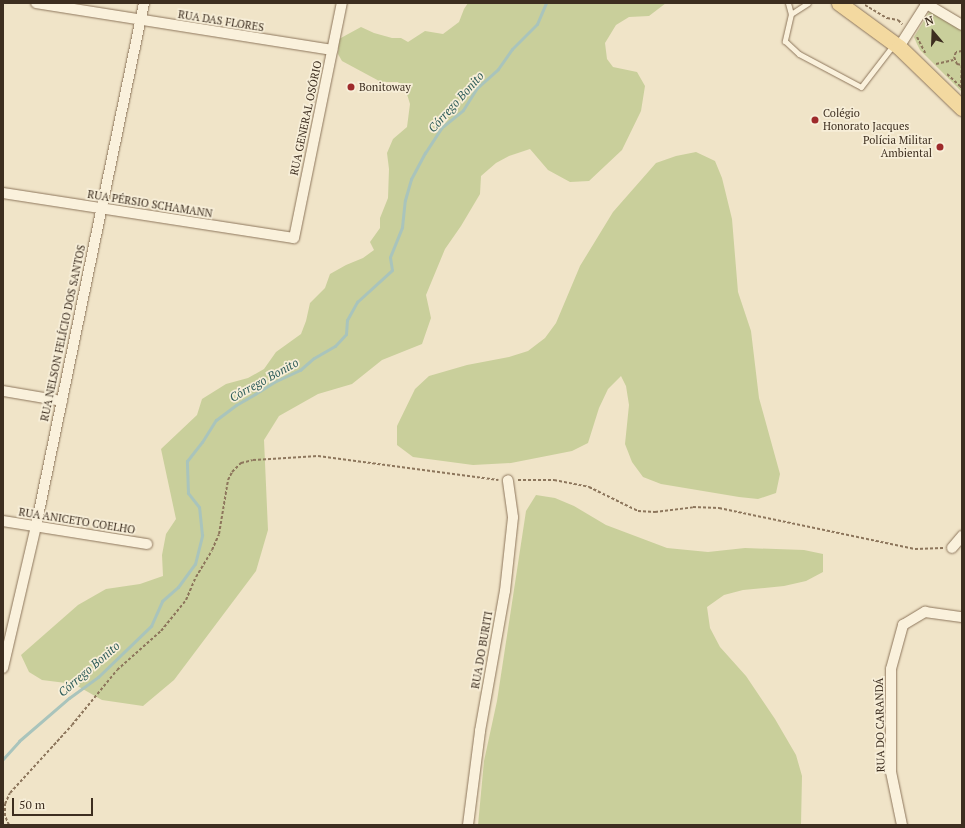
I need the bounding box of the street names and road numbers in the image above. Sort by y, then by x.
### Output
street label: RUA DAS FLORES [177,8,265,34]
street label: RUA GENERAL OSÓRIO [287,59,325,177]
street label: RUA PÉRSIO SCHAMANN [86,188,214,220]
street label: RUA NELSON FELÍCIO DOS SANTOS [38,243,88,423]
street label: RUA ANICETO COELHO [17,505,137,537]
street label: RUA DO BURITI [469,610,495,690]
street label: RUA DO CARANDÁ [873,677,887,773]

